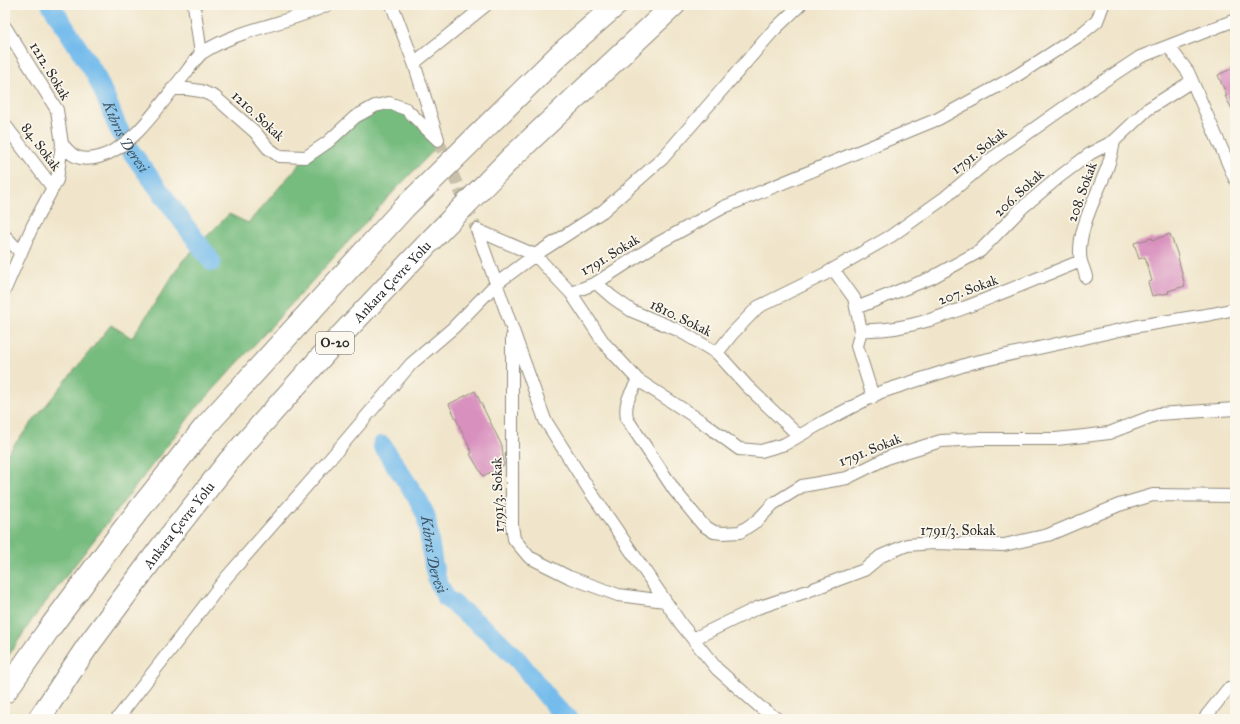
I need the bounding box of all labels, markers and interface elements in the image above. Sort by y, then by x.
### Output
street label: 1212. Sokak [26,39,74,104]
street label: 1210. Sokak [228,87,288,145]
water label: Kıbrıs Deresi [99,98,153,177]
street label: 84. Sokak [17,120,65,175]
street label: 1791. Sokak [948,124,1011,178]
street label: 208. Sokak [1063,159,1101,224]
street label: 206. Sokak [990,165,1048,220]
street label: 1791. Sokak [577,230,643,279]
street label: Ankara Çevre Yolu [349,237,435,327]
street label: 207. Sokak [936,271,1001,309]
street label: 1810. Sokak [647,296,715,340]
road number: O-20 [316,332,354,354]
street label: 1791. Sokak [836,430,904,470]
street label: 1791/3. Sokak [488,457,508,533]
street label: Ankara Çevre Yolu [139,478,218,573]
water label: Kıbrıs Deresi [417,513,452,597]
street label: 1791/3. Sokak [920,522,996,539]

